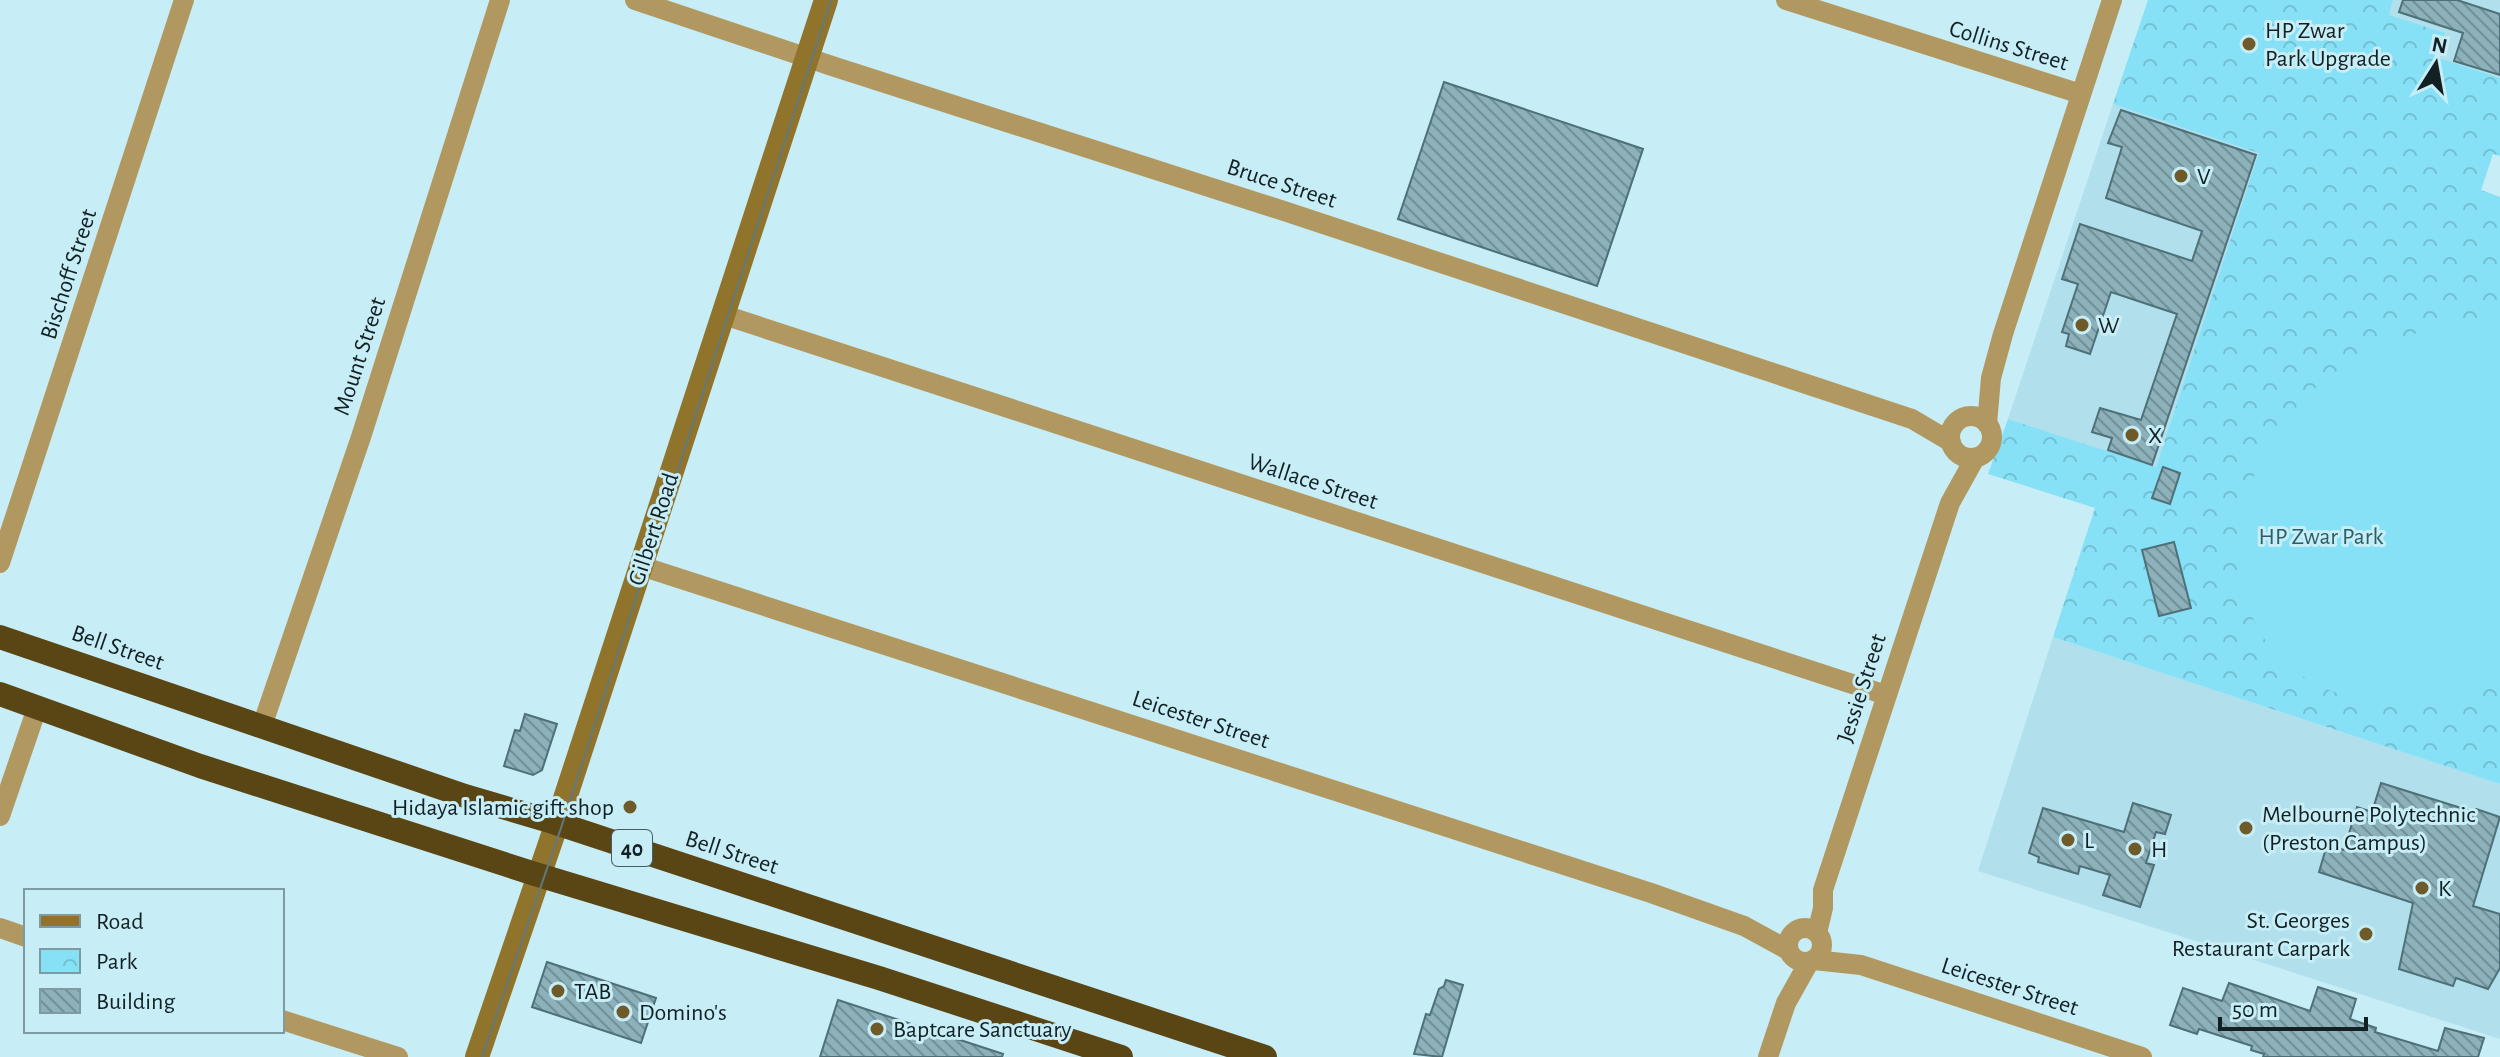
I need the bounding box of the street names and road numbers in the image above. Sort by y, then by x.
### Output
street label: Collins Street [1946,16,2071,76]
street label: Bruce Street [1224,155,1340,213]
street label: Bischoff Street [37,206,101,342]
street label: Mount Street [330,294,390,418]
street label: Wallace Street [1245,450,1381,514]
street label: Gilbert Road [625,470,683,588]
street label: Bell Street [68,621,167,675]
street label: Jessie Street [1833,630,1891,746]
street label: Leicester Street [1129,687,1272,753]
street label: Bell Street [682,827,781,879]
road number: 40 [612,830,652,866]
street label: Leicester Street [1938,954,2081,1020]

